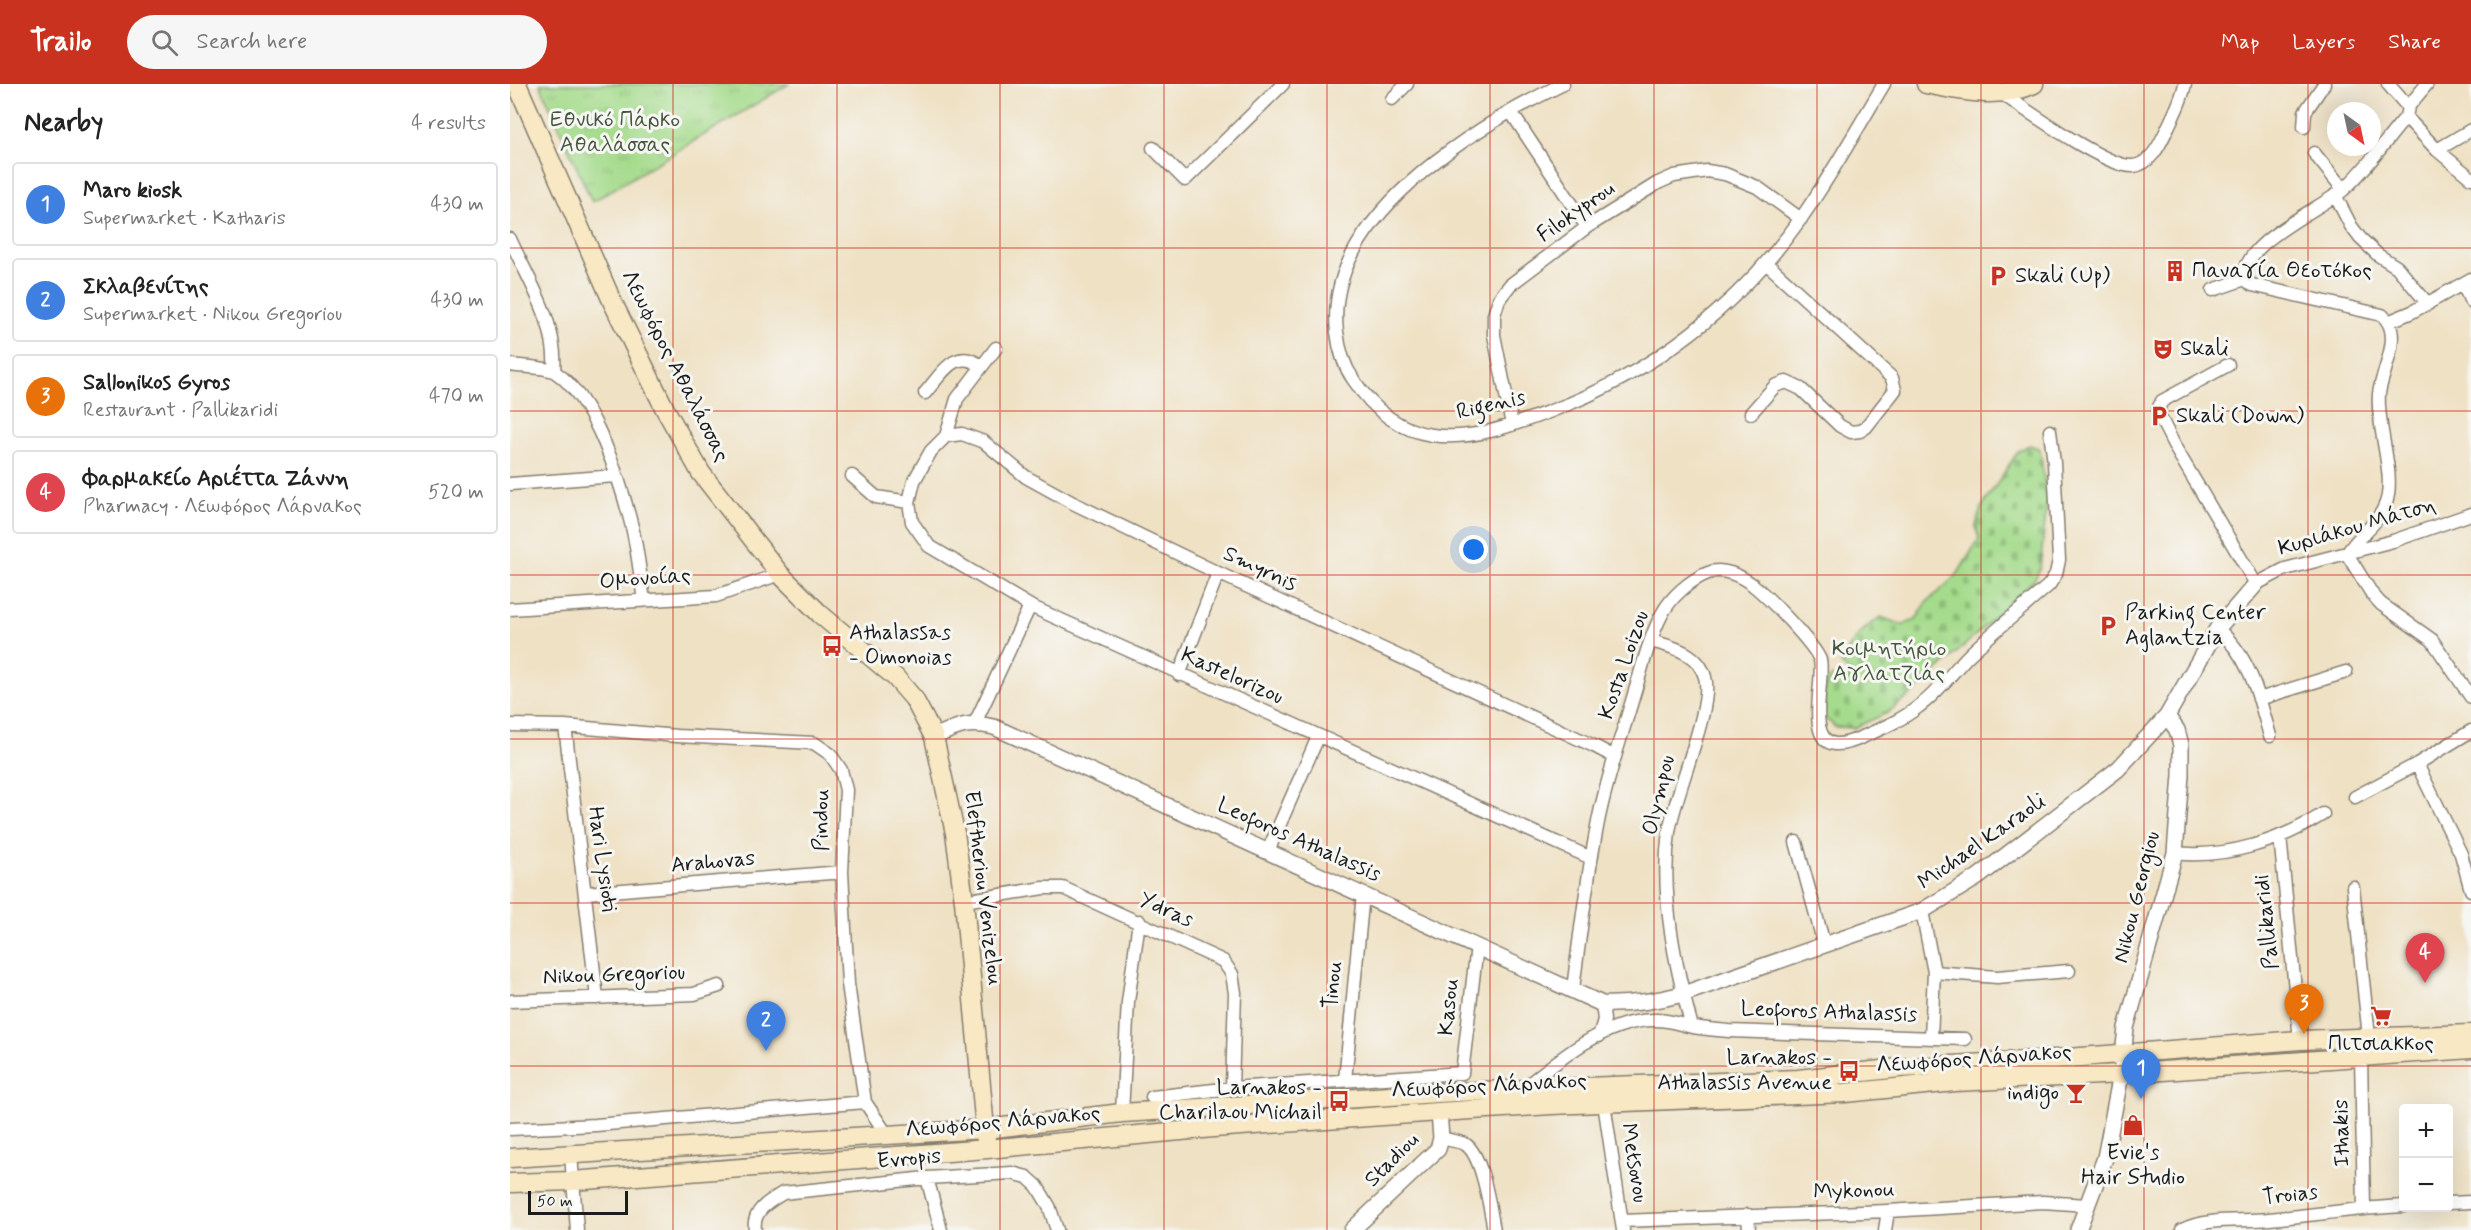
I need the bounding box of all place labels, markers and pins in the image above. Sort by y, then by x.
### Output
place label: Παναγία Θεοτόκος [2192,257,2372,285]
building icon: Παναγία Θεοτόκος [2163,259,2187,283]
place label: Skali (Up) [2015,262,2110,290]
parking icon: Skali (Up) [1986,264,2010,288]
place label: Skali [2180,335,2229,363]
theatre icon: Skali [2151,337,2175,361]
place label: Skali (Down) [2176,402,2304,430]
parking icon: Skali (Down) [2147,404,2171,428]
place label: Parking Center Aglantzia [2125,599,2266,653]
parking icon: Parking Center Aglantzia [2096,614,2120,638]
place label: Athalassas - Omonoias [849,619,952,672]
bus stop icon: Athalassas - Omonoias [820,634,844,658]
pin: 4 [2406,934,2444,983]
pin: 3 [2284,984,2324,1034]
pin: 2 [746,1002,786,1051]
supermarket icon: Πιτσιακκος [2369,1004,2393,1028]
place label: Πιτσιακκος [2328,1030,2434,1058]
place label: Larnakos - Athalassis Avenue [1657,1044,1832,1097]
pin: 1 [2122,1050,2160,1099]
bus stop icon: Larnakos - Athalassis Avenue [1837,1059,1861,1083]
place label: Larnakos - Charilaou Michail [1159,1074,1322,1127]
place label: indigo [2007,1079,2059,1110]
bar icon: indigo [2064,1081,2088,1105]
bus stop icon: Larnakos - Charilaou Michail [1327,1089,1351,1113]
shop icon: Evie's Hair Studio [2121,1113,2145,1137]
place label: Evie's Hair Studio [2081,1139,2185,1192]

